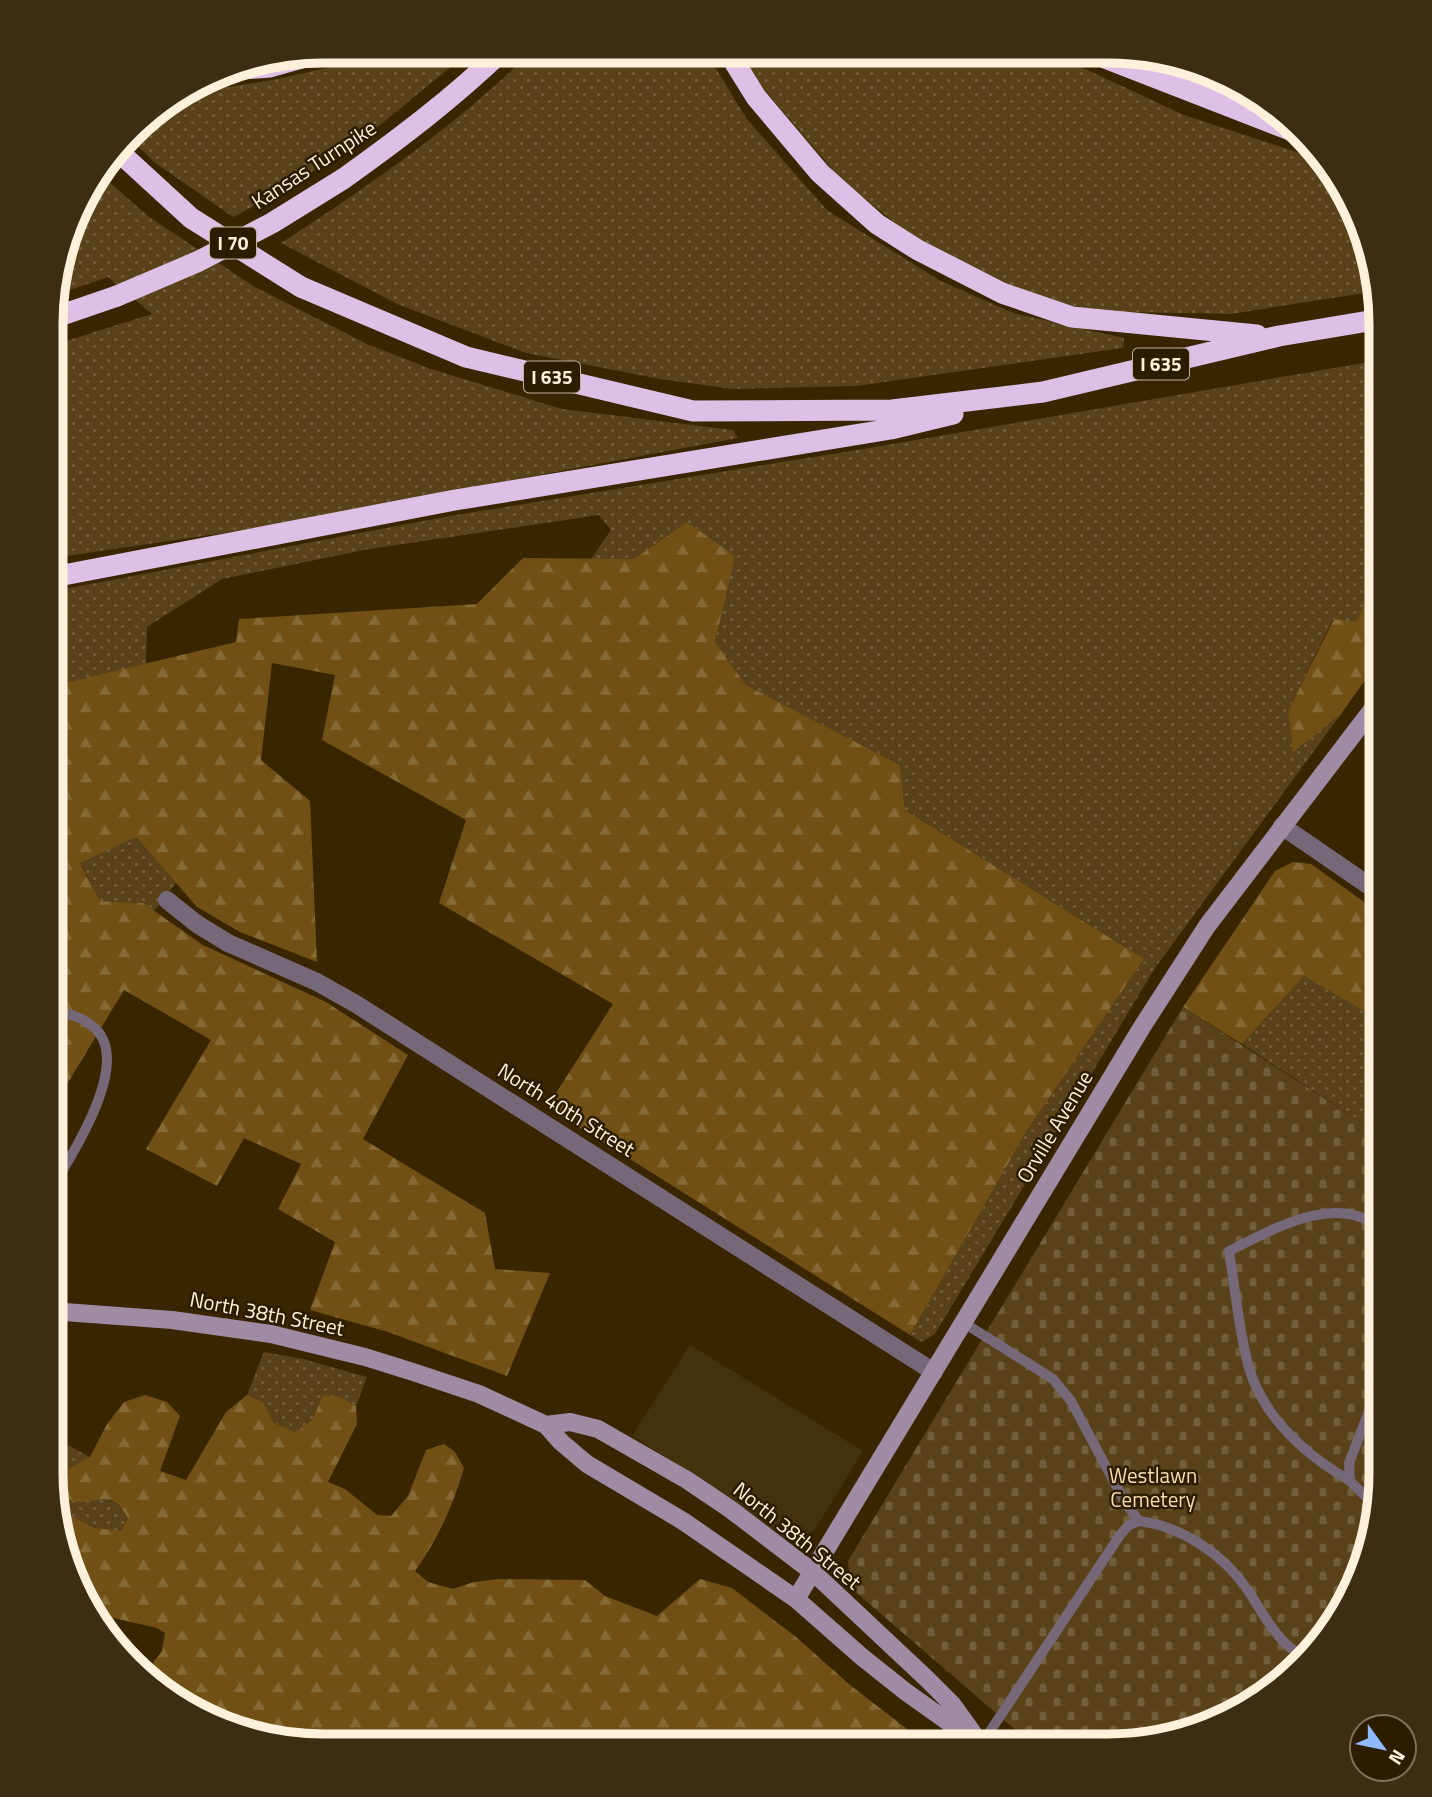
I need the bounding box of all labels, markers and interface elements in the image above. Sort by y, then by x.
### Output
street label: Kansas Turnpike [245,112,382,217]
road number: I 70 [210,228,256,258]
road number: I 635 [1133,348,1189,380]
road number: I 635 [524,362,580,392]
street label: North 40th Street [492,1054,642,1165]
street label: Orville Avenue [1008,1064,1100,1189]
street label: North 38th Street [187,1282,348,1344]
park label: Westlawn Cemetery [1109,1459,1197,1515]
street label: North 38th Street [727,1473,869,1597]
north arrow [1348,1713,1418,1783]
text: N [1382,1744,1413,1771]

